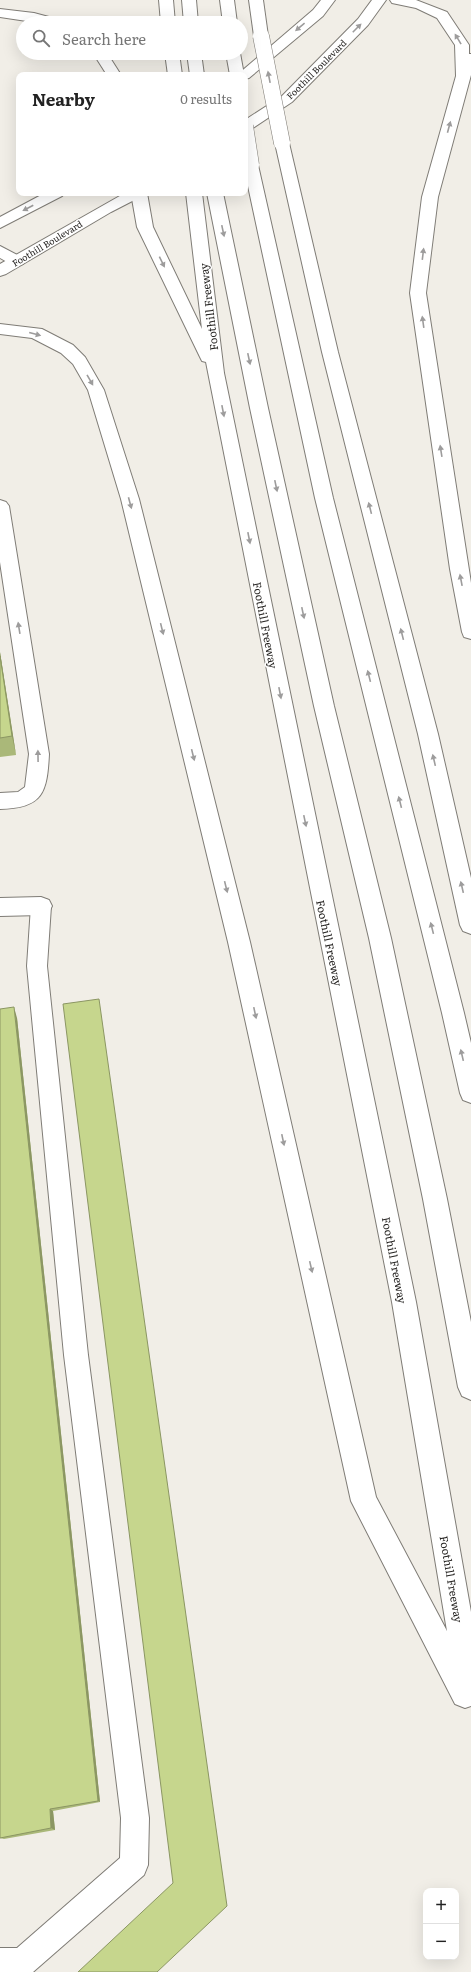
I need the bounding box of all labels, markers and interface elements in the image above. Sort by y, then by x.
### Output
search box [16,16,248,60]
one-way arrow [295,23,306,32]
one-way arrow [353,23,362,33]
icon: search [30,27,52,49]
text: Search here [62,27,146,50]
one-way arrow [454,34,462,44]
street label: Foothill Boulevard [283,35,350,102]
one-way arrow [266,71,272,83]
text: Nearby [32,86,95,111]
text: 0 results [180,89,232,108]
one-way arrow [446,121,452,133]
one-way arrow [23,205,34,211]
street label: Foothill Boulevard [9,216,85,270]
one-way arrow [220,225,226,237]
one-way arrow [420,248,426,260]
one-way arrow [159,257,165,268]
street label: Foothill Freeway [195,262,221,352]
one-way arrow [420,316,426,328]
one-way arrow [29,331,41,337]
one-way arrow [246,352,252,365]
one-way arrow [87,374,93,385]
one-way arrow [221,405,227,417]
one-way arrow [438,445,444,457]
one-way arrow [273,480,279,492]
one-way arrow [128,497,134,509]
one-way arrow [367,502,373,514]
one-way arrow [246,532,252,545]
one-way arrow [458,573,464,586]
street label: Foothill Freeway [250,580,282,670]
one-way arrow [301,607,307,619]
one-way arrow [16,622,22,634]
one-way arrow [159,623,165,635]
one-way arrow [399,628,405,640]
one-way arrow [365,670,371,683]
one-way arrow [277,687,283,700]
one-way arrow [35,749,41,762]
one-way arrow [190,749,196,761]
one-way arrow [430,754,436,767]
one-way arrow [397,796,403,809]
one-way arrow [303,815,309,827]
one-way arrow [223,881,229,893]
one-way arrow [459,881,465,893]
street label: Foothill Freeway [313,898,347,988]
one-way arrow [429,922,435,934]
one-way arrow [252,1007,258,1020]
one-way arrow [459,1049,465,1061]
one-way arrow [280,1134,286,1147]
street label: Foothill Freeway [379,1215,411,1305]
one-way arrow [309,1261,315,1273]
street label: Foothill Freeway [436,1534,468,1624]
map controls [423,1888,459,1960]
button: + [423,1888,459,1924]
button: − [423,1924,459,1960]

